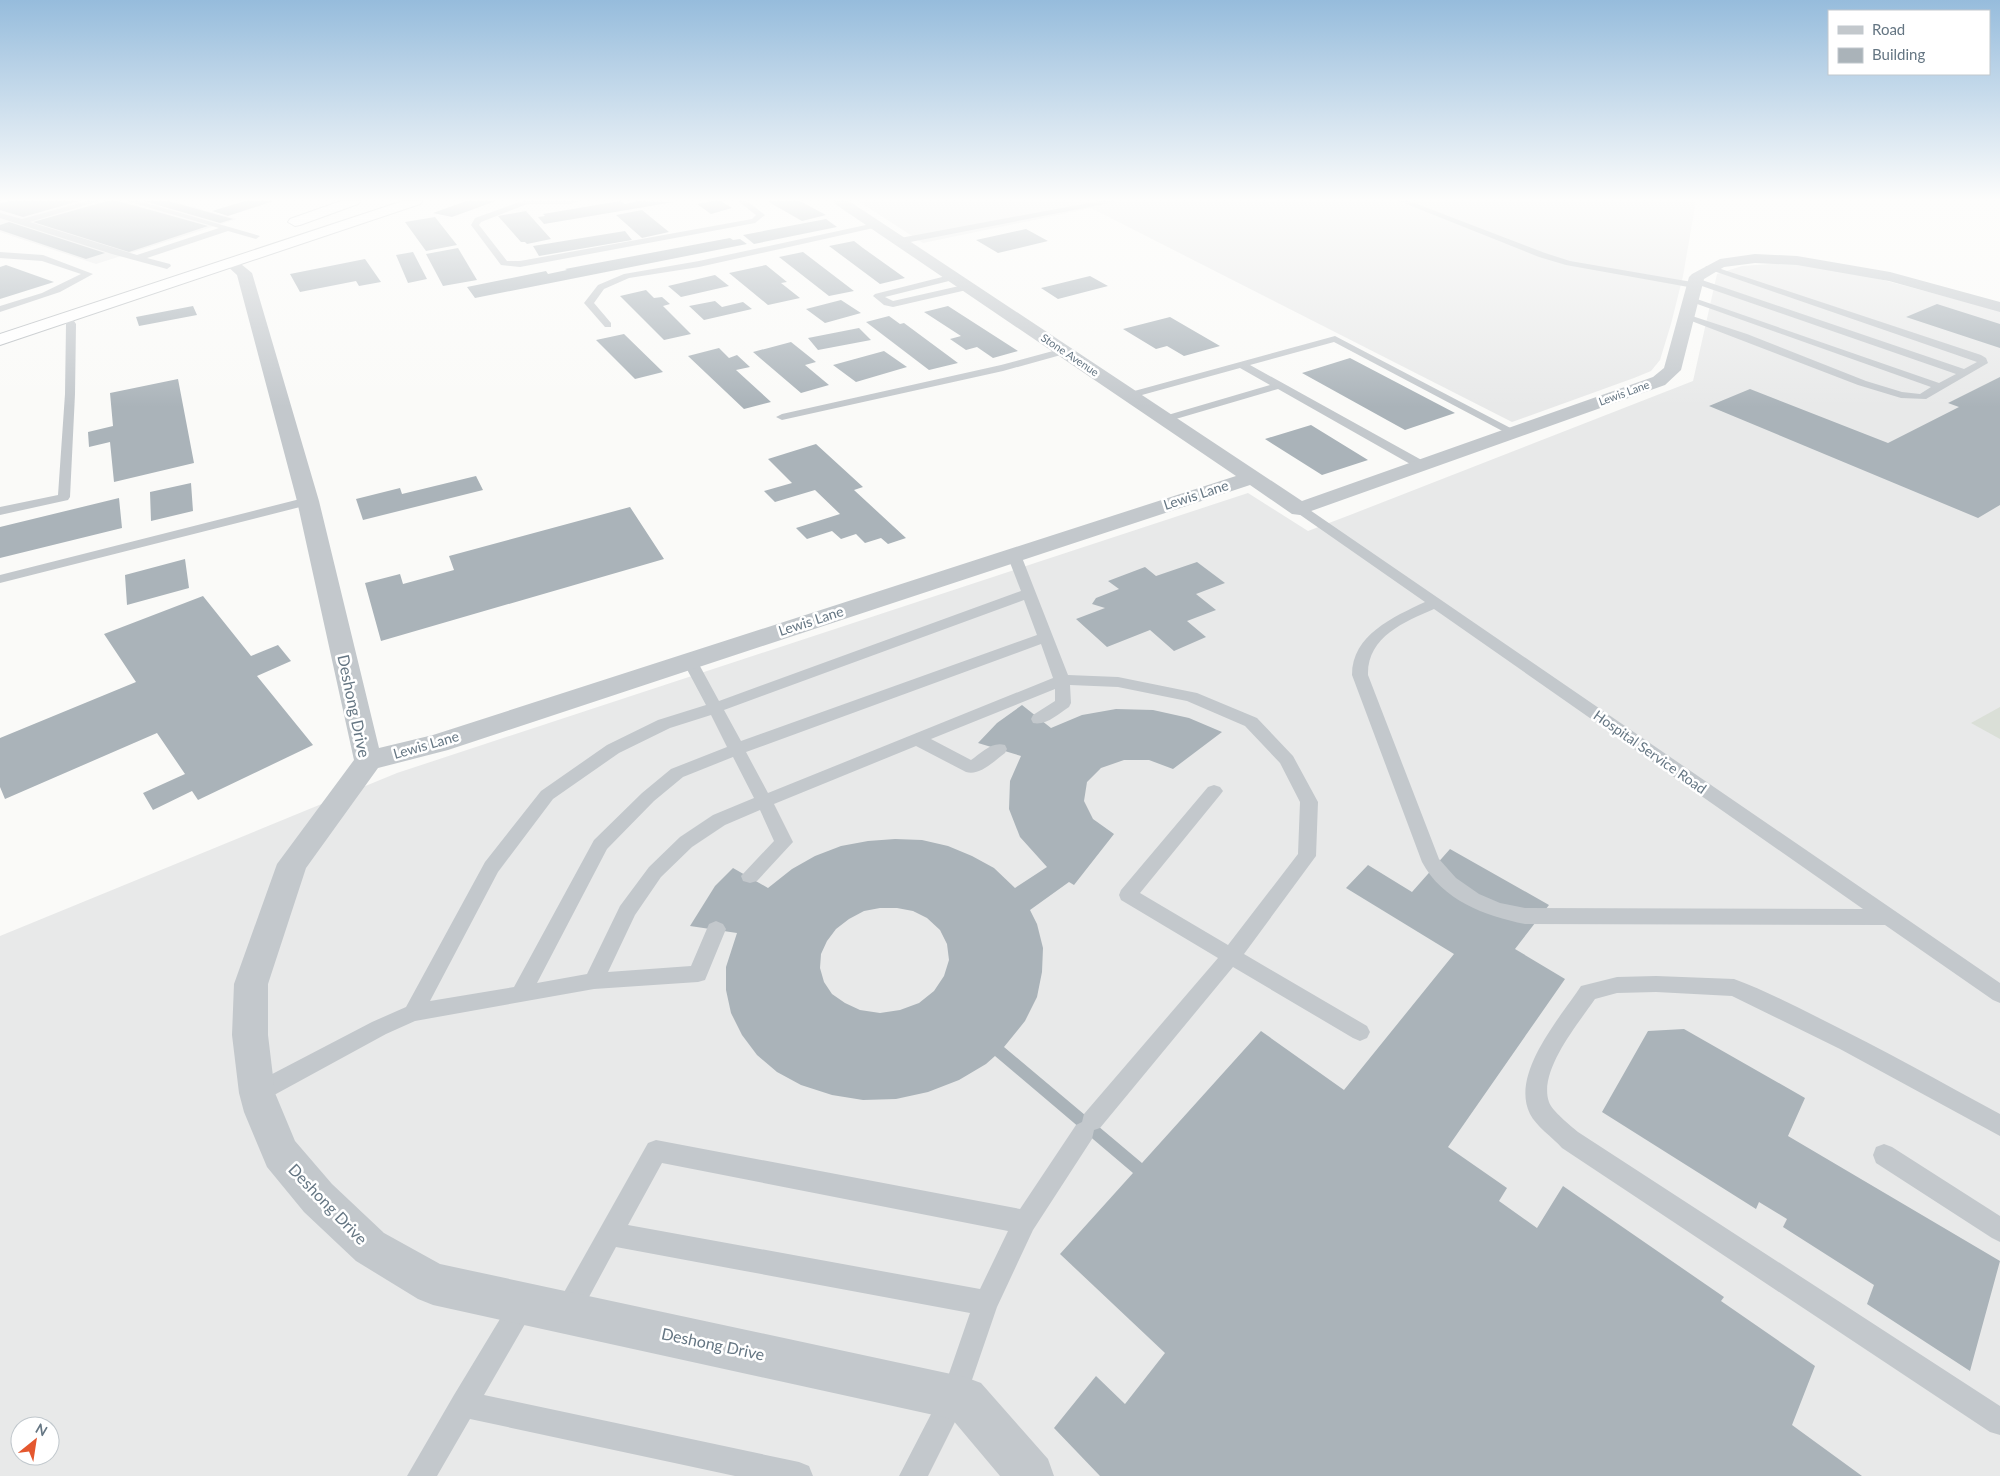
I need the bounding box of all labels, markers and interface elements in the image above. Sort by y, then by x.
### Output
legend [1828,10,1990,75]
text: Road [1872,20,1905,38]
text: Building [1872,45,1925,63]
street label: Stone Avenue [1039,331,1102,379]
street label: Lewis Lane [1597,377,1651,408]
street label: Lewis Lane [1161,476,1231,513]
street label: Lewis Lane [776,602,846,639]
street label: Deshong Drive [334,653,375,759]
street label: Hospital Service Road [1591,706,1710,797]
street label: Lewis Lane [391,727,461,762]
street label: Deshong Drive [285,1159,372,1248]
street label: Deshong Drive [660,1323,766,1364]
north arrow [10,1416,60,1466]
text: N [33,1419,51,1439]

